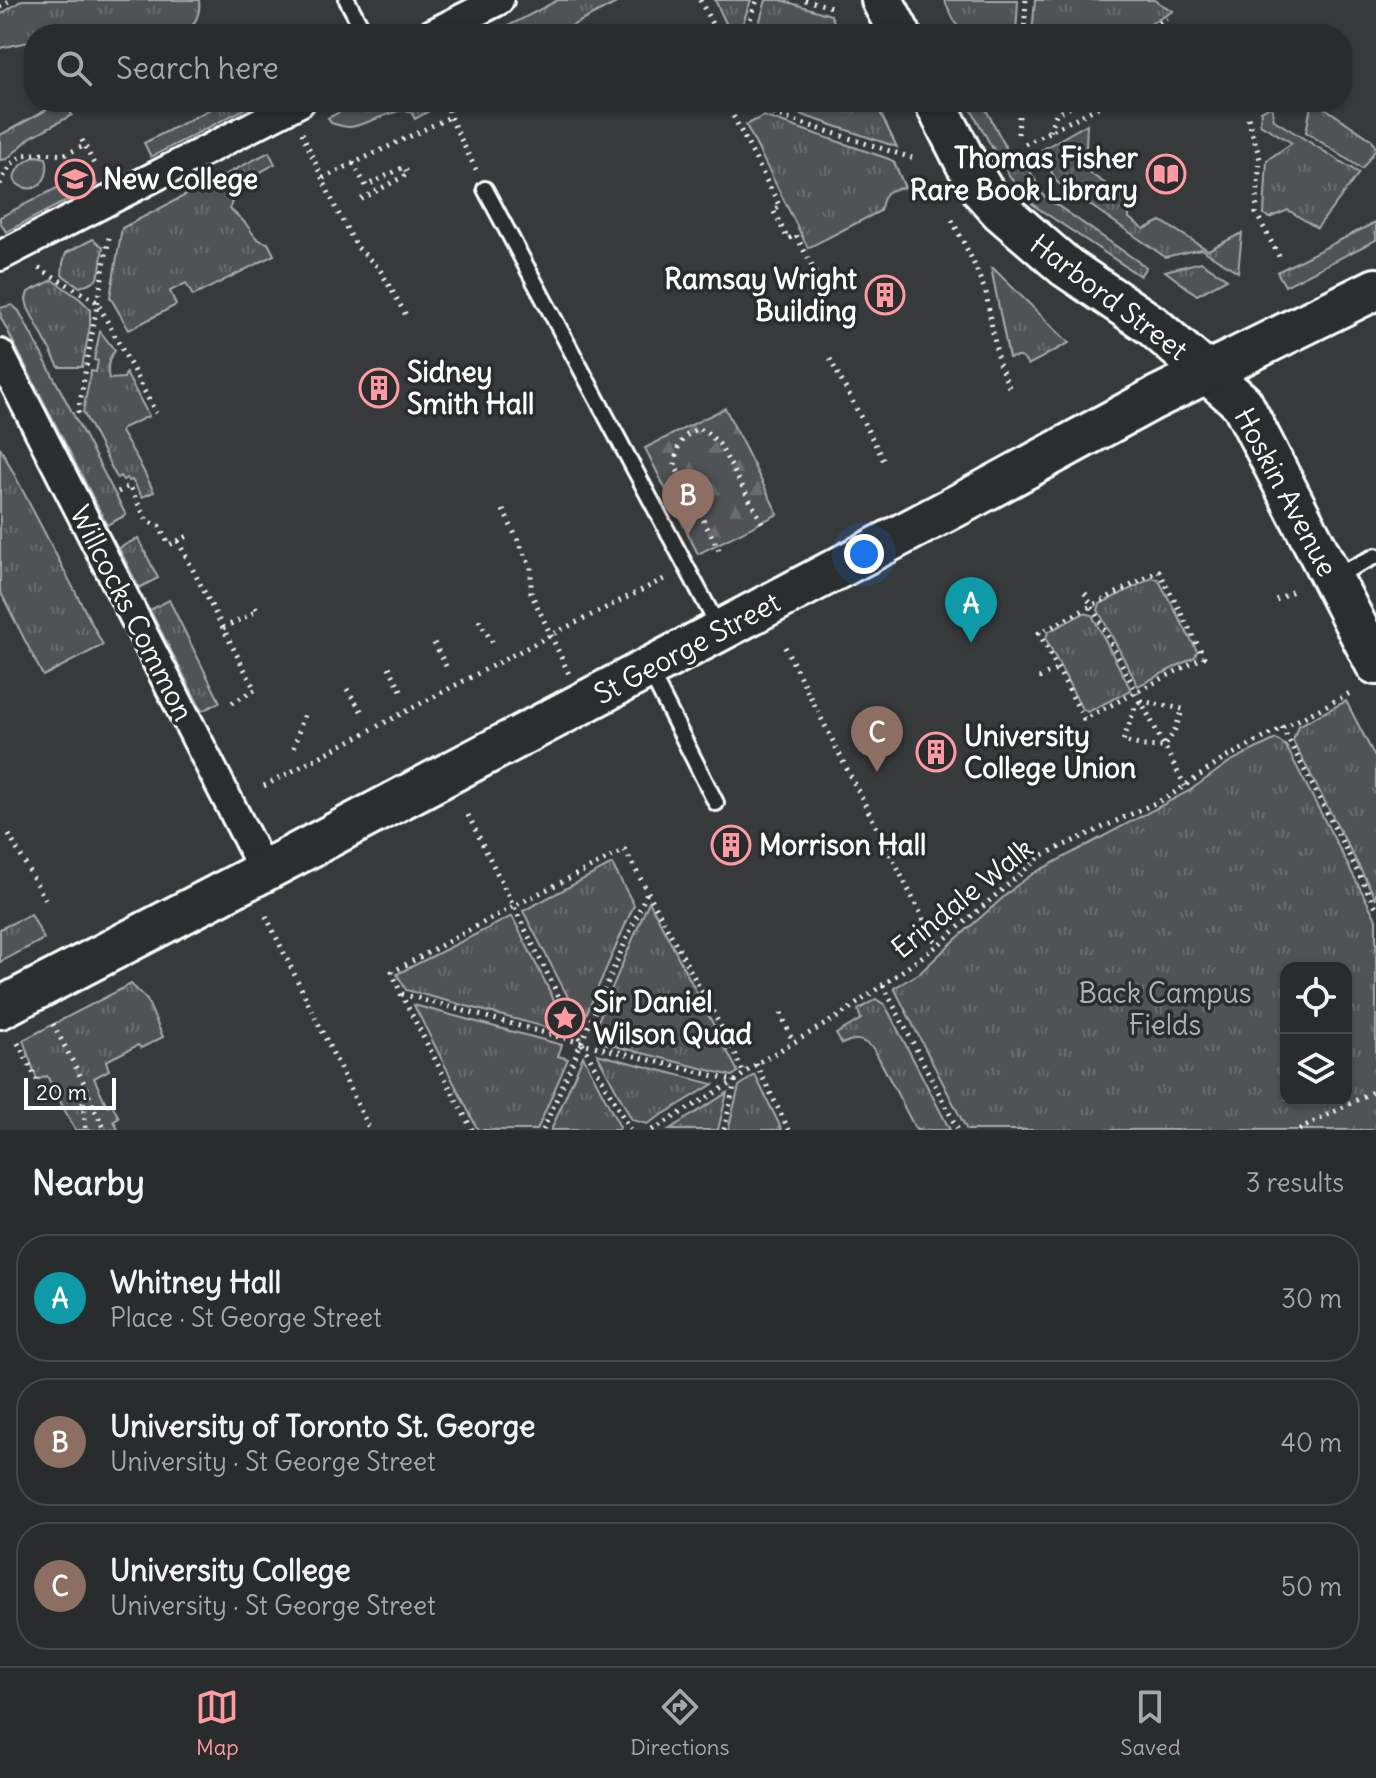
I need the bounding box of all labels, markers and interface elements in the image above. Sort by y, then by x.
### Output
search box [24,24,1352,112]
icon: search [52,46,96,90]
text: Search here [116,49,279,87]
place label: Thomas Fisher Rare Book Library [910,140,1139,208]
library icon: Thomas Fisher Rare Book Library [1145,153,1187,195]
school or university icon: New College [54,158,96,200]
place label: New College [103,161,258,197]
street label: Harbord Street [1023,226,1195,368]
place label: Ramsay Wright Building [664,261,858,329]
building icon: Ramsay Wright Building [864,274,906,316]
place label: Sidney Smith Hall [407,354,534,422]
building icon: Sidney Smith Hall [358,367,400,409]
street label: Hoskin Avenue [1226,401,1346,583]
pin: B [662,469,714,535]
street label: Willcocks Common [62,499,202,727]
your location [844,534,884,574]
pin: A [945,577,997,643]
street label: St George Street [588,584,786,712]
pin: C [851,706,903,772]
place label: University College Union [964,718,1136,786]
building icon: University College Union [915,731,957,773]
building icon: Morrison Hall [710,824,752,866]
place label: Morrison Hall [759,827,926,863]
street label: Erindale Walk [884,830,1040,966]
map controls [1280,962,1352,1106]
button: locate [1280,962,1352,1034]
park label: Back Campus Fields [1078,975,1252,1043]
place label: Sir Daniel Wilson Quad [593,984,753,1052]
place icon: Sir Daniel Wilson Quad [544,997,586,1039]
button: layers [1280,1034,1352,1106]
scale bar [24,1074,116,1110]
text: 20 m [36,1078,87,1106]
text: Nearby [32,1161,145,1204]
text: 3 results [1246,1166,1344,1199]
text: Whitney Hall [110,1263,281,1301]
text: A [52,1282,68,1315]
text: 30 m [1281,1282,1342,1315]
text: Place · St George Street [110,1301,382,1334]
text: University of Toronto St. George [110,1407,535,1445]
text: B [51,1426,69,1459]
text: 40 m [1281,1426,1342,1459]
text: University · St George Street [110,1445,436,1478]
text: University College [110,1551,351,1589]
text: C [51,1570,69,1603]
text: 50 m [1281,1570,1342,1603]
text: University · St George Street [110,1589,436,1622]
tab: Map [195,1685,239,1761]
tab: Directions [630,1685,730,1761]
tab: Saved [1120,1685,1181,1761]

